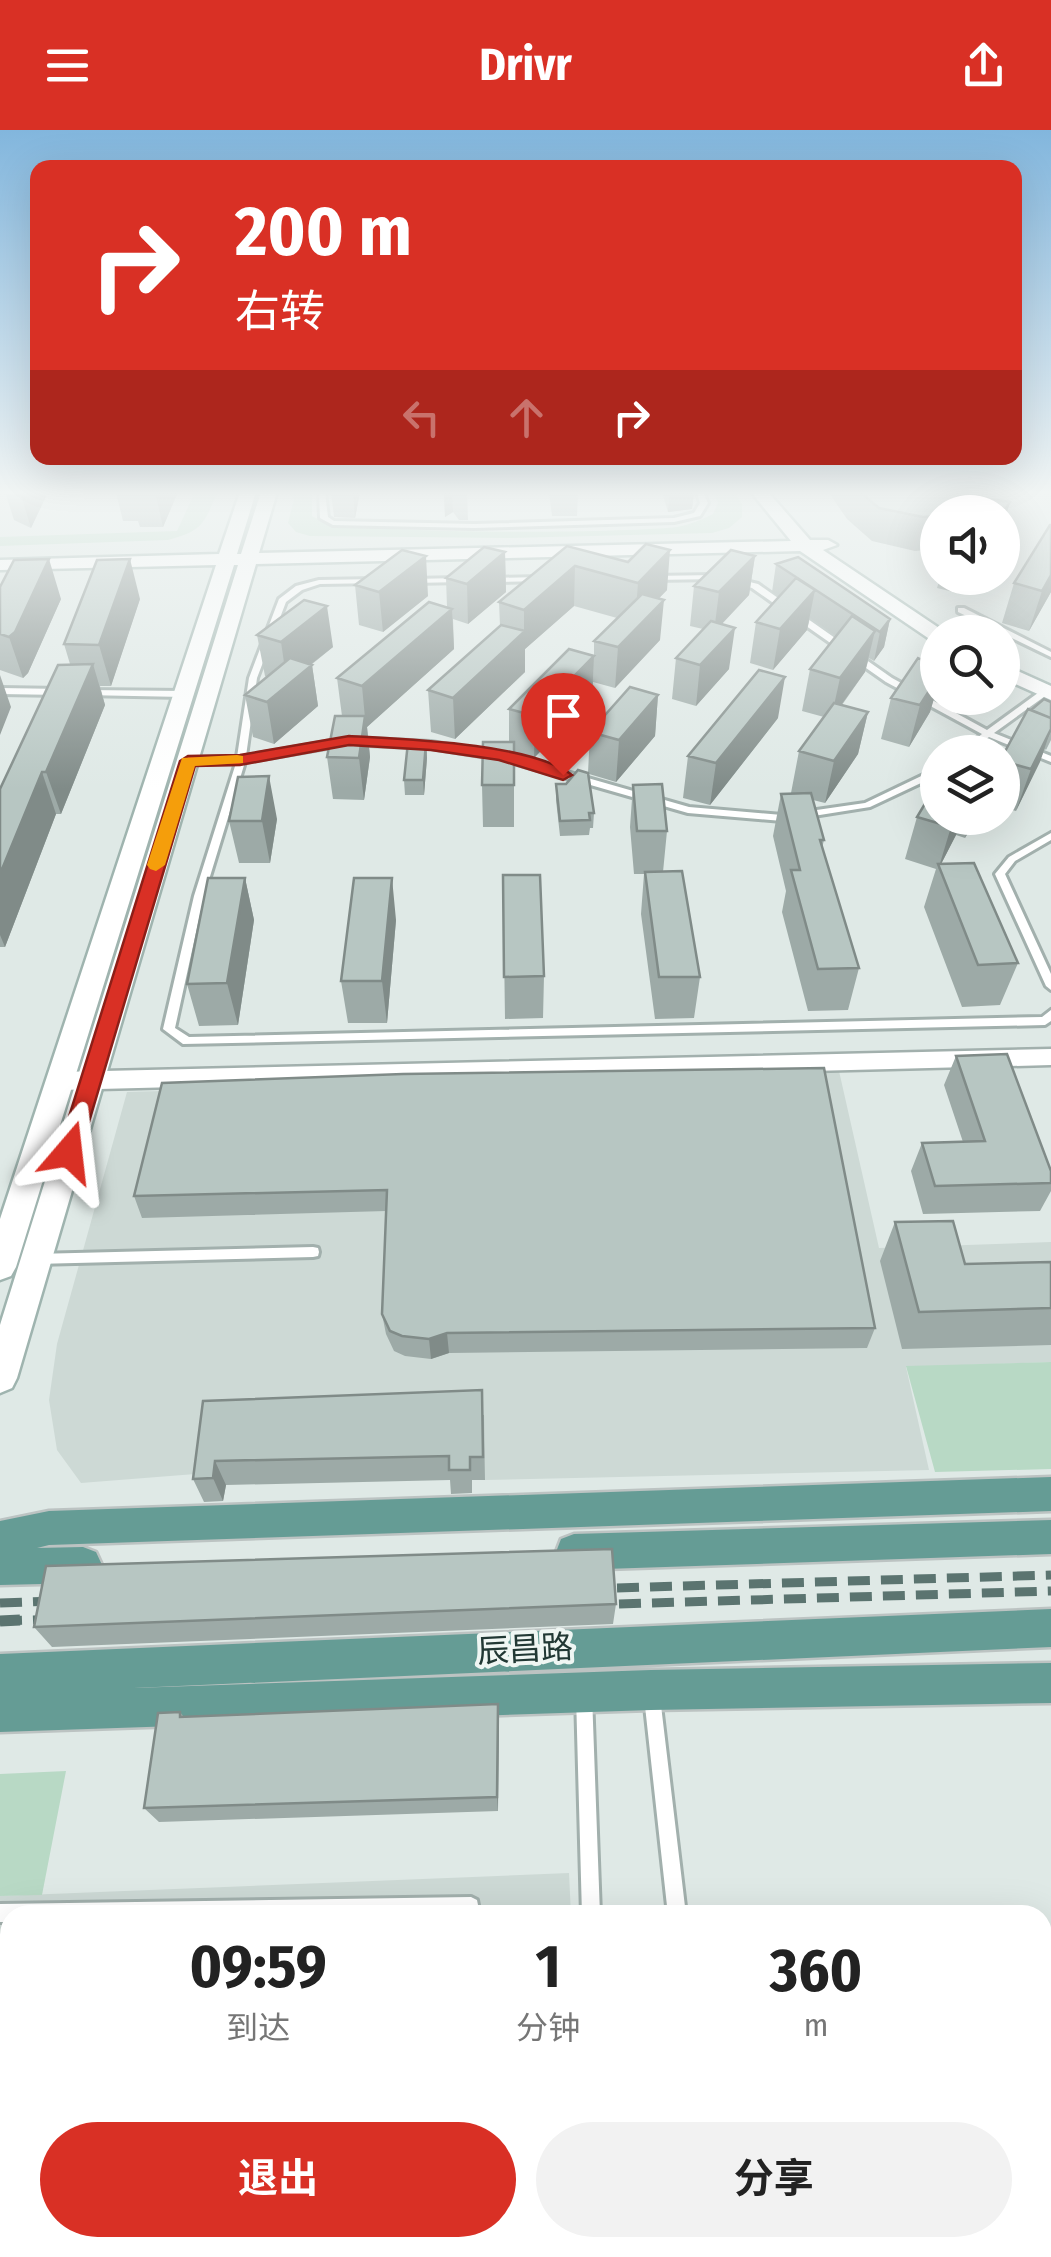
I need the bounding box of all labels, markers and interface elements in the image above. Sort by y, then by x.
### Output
icon: menu [40,38,95,93]
text: Drivr [479,38,572,92]
icon: share [956,38,1011,93]
text: 200 m [235,190,412,274]
icon: right [70,200,200,330]
text: 右转 [235,285,325,339]
icon: left [394,390,449,445]
icon: ahead [499,390,554,445]
icon: right [604,390,659,445]
map controls [920,495,1020,835]
button: sound [920,495,1020,595]
button: search [920,615,1020,715]
pin [521,673,606,776]
icon: arrive [536,688,591,743]
button: layers [920,735,1020,835]
position arrow [17,1100,121,1204]
street label: 辰昌路 [476,1628,574,1670]
text: 09:59 [190,1931,327,2003]
text: 1 [536,1931,561,2003]
text: 360 [770,1935,862,2007]
text: m [804,2006,828,2044]
text: 到达 [226,2009,290,2047]
text: 分钟 [516,2009,580,2047]
button: 退出 [40,2122,516,2237]
button: 分享 [536,2122,1012,2237]

